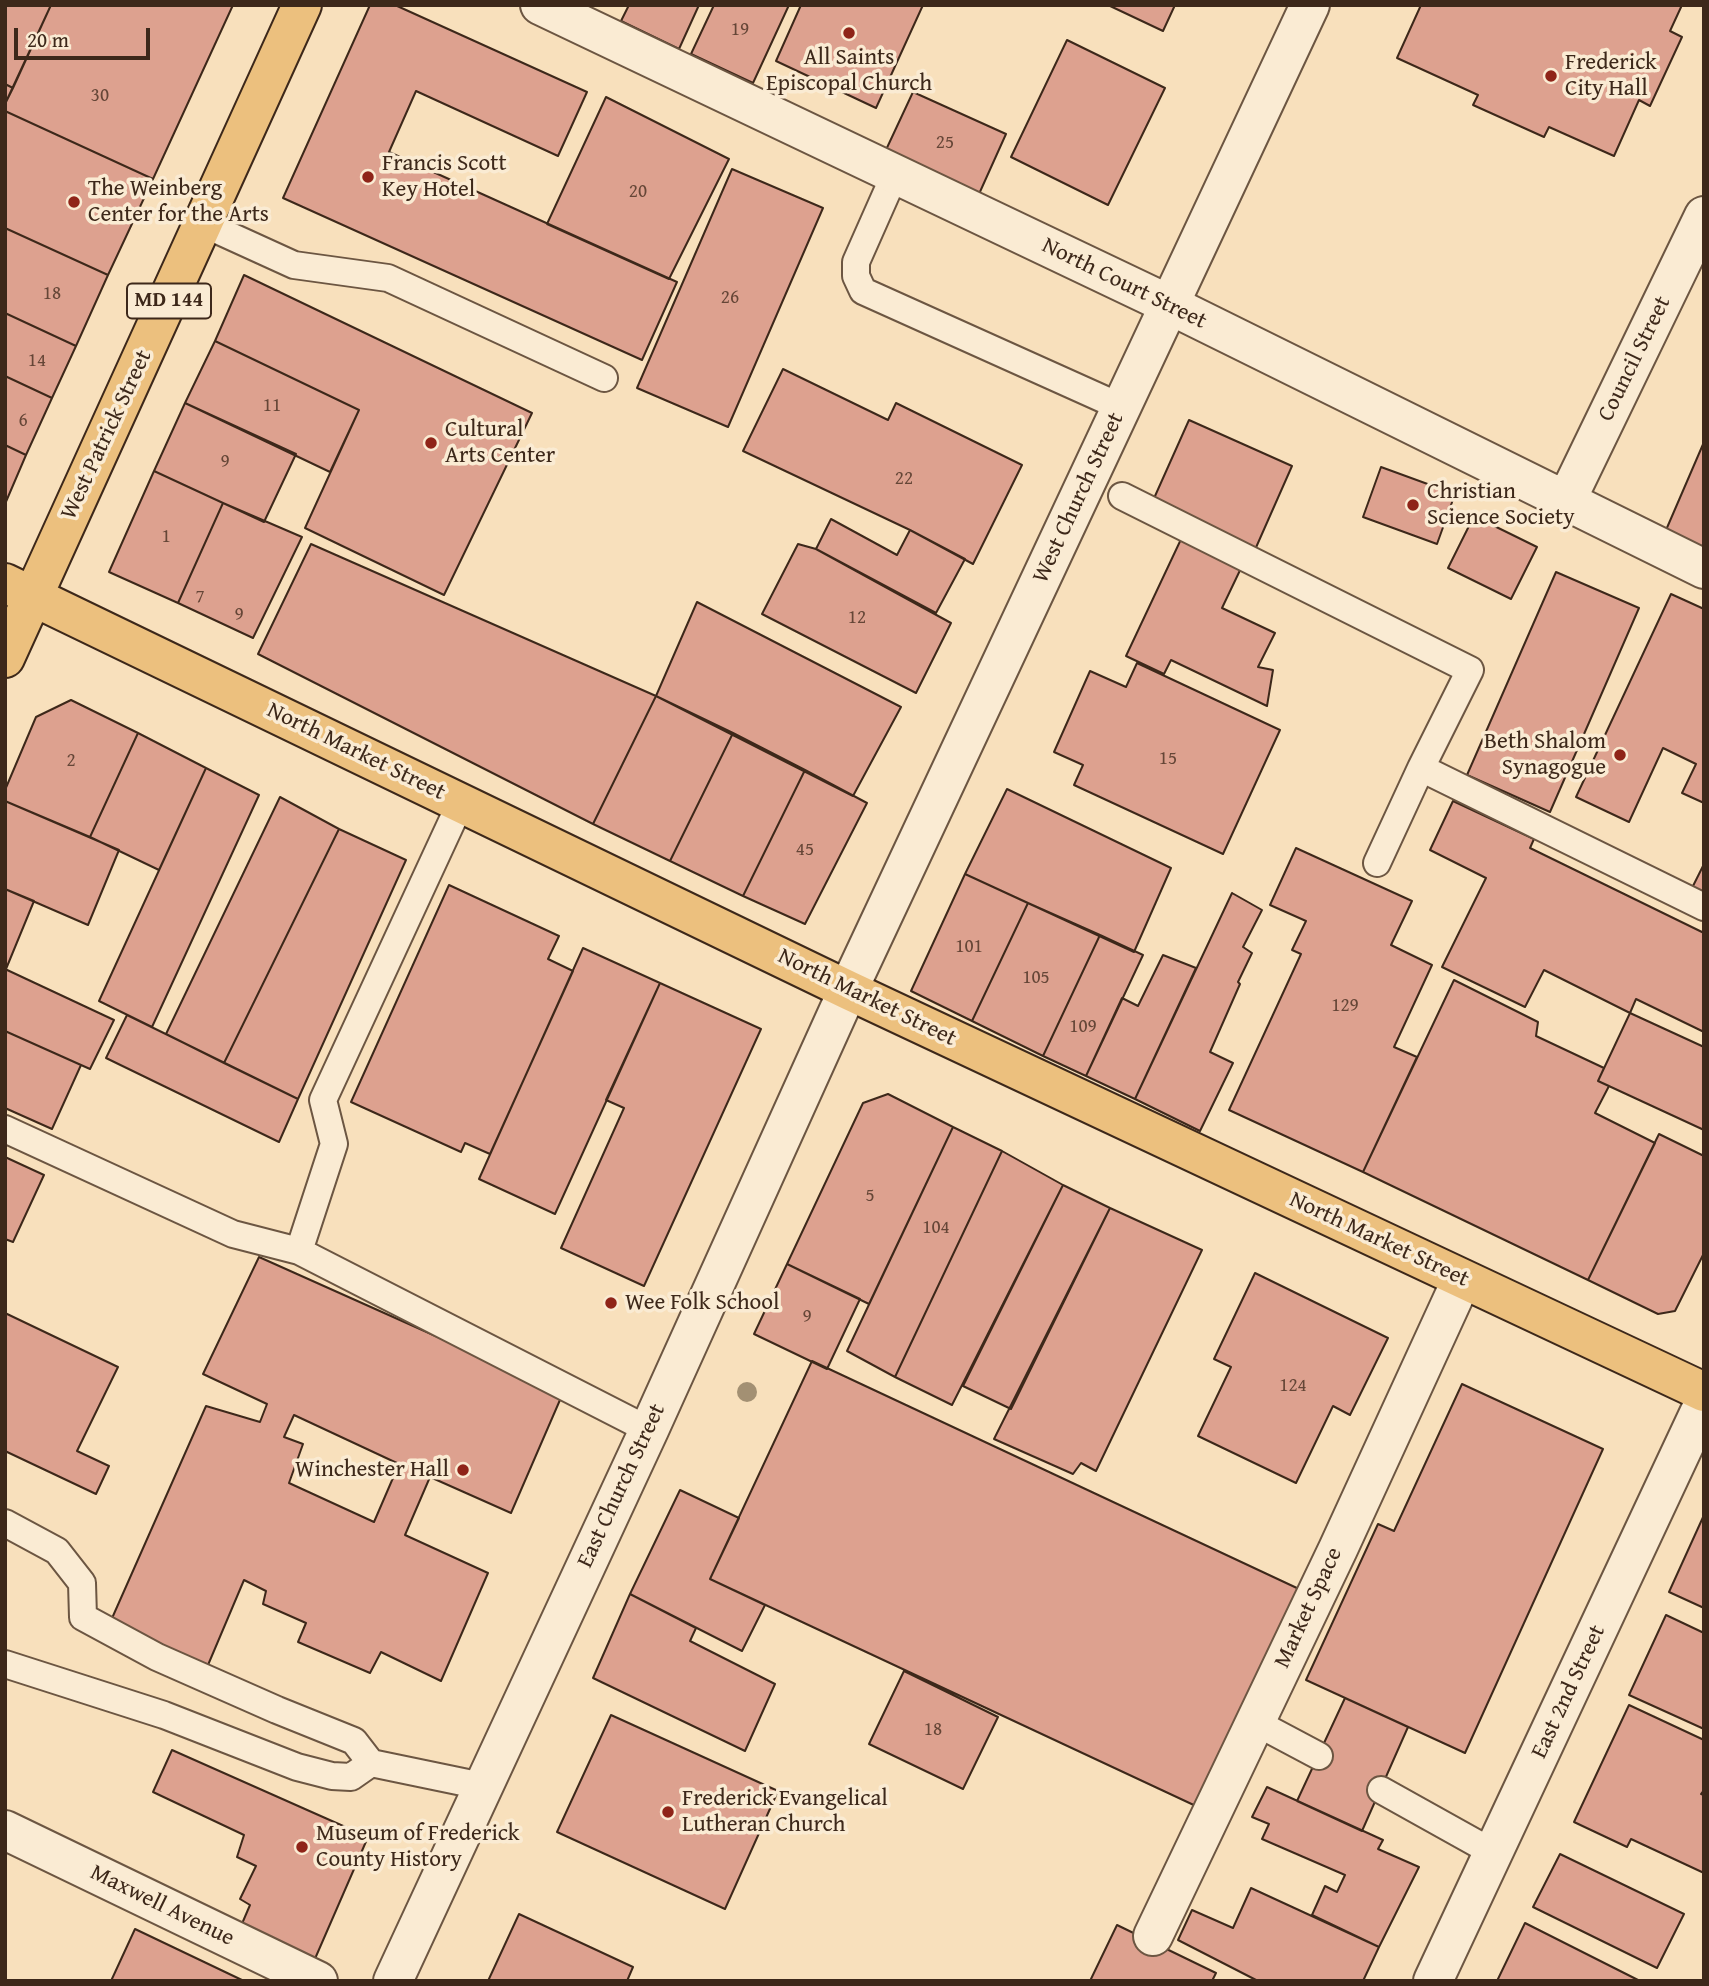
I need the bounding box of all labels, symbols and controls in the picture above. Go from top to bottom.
scale bar [18,14,154,58]
house number: 19 [731,19,749,41]
text: 20 m [27,24,69,55]
marker: All Saints Episcopal Church [841,25,857,41]
place label: All Saints Episcopal Church [766,44,932,98]
place label: Frederick City Hall [1565,49,1657,103]
marker: Frederick City Hall [1543,68,1559,84]
house number: 30 [91,85,109,107]
house number: 25 [936,132,954,154]
place label: Francis Scott Key Hotel [382,150,507,204]
marker: Francis Scott Key Hotel [360,169,376,185]
place label: The Weinberg Center for the Arts [88,175,269,229]
house number: 20 [629,181,647,203]
marker: The Weinberg Center for the Arts [66,194,82,210]
street label: North Court Street [1037,232,1211,336]
house number: 18 [43,283,61,305]
road number: MD 144 [127,284,211,318]
house number: 26 [721,287,739,309]
street label: Council Street [1593,292,1677,426]
street label: West Patrick Street [56,346,158,524]
house number: 14 [28,350,46,372]
house number: 11 [263,395,281,417]
street label: West Church Street [1027,408,1131,588]
house number: 6 [18,410,28,432]
place label: Cultural Arts Center [445,416,555,470]
marker: Cultural Arts Center [423,435,439,451]
house number: 9 [220,451,230,473]
house number: 22 [895,468,913,490]
place label: Christian Science Society [1427,478,1575,532]
marker: Christian Science Society [1405,497,1421,513]
house number: 1 [161,526,171,548]
house number: 7 [195,586,205,608]
house number: 9 [234,604,244,626]
house number: 12 [848,607,866,629]
street label: North Market Street [262,697,450,807]
place label: Beth Shalom Synagogue [1484,728,1606,782]
marker: Beth Shalom Synagogue [1612,747,1628,763]
house number: 15 [1159,748,1177,770]
house number: 2 [66,750,76,772]
house number: 45 [796,839,814,861]
house number: 101 [955,936,983,958]
street label: North Market Street [773,943,961,1053]
house number: 105 [1022,967,1050,989]
house number: 129 [1331,995,1359,1017]
house number: 109 [1069,1016,1097,1038]
house number: 5 [865,1185,875,1207]
street label: North Market Street [1285,1186,1473,1294]
house number: 104 [922,1217,950,1239]
place label: Wee Folk School [625,1289,779,1317]
marker: Wee Folk School [603,1295,619,1311]
house number: 9 [802,1306,812,1328]
house number: 124 [1279,1375,1307,1397]
street label: East Church Street [572,1400,672,1572]
place label: Winchester Hall [295,1456,449,1484]
marker: Winchester Hall [455,1462,471,1478]
street label: Market Space [1269,1543,1349,1673]
street label: East 2nd Street [1526,1621,1612,1763]
house number: 18 [924,1719,942,1741]
place label: Frederick Evangelical Lutheran Church [682,1785,888,1839]
marker: Frederick Evangelical Lutheran Church [660,1804,676,1820]
place label: Museum of Frederick County History [316,1820,519,1874]
marker: Museum of Frederick County History [294,1839,310,1855]
street label: Maxwell Avenue [86,1859,238,1953]

